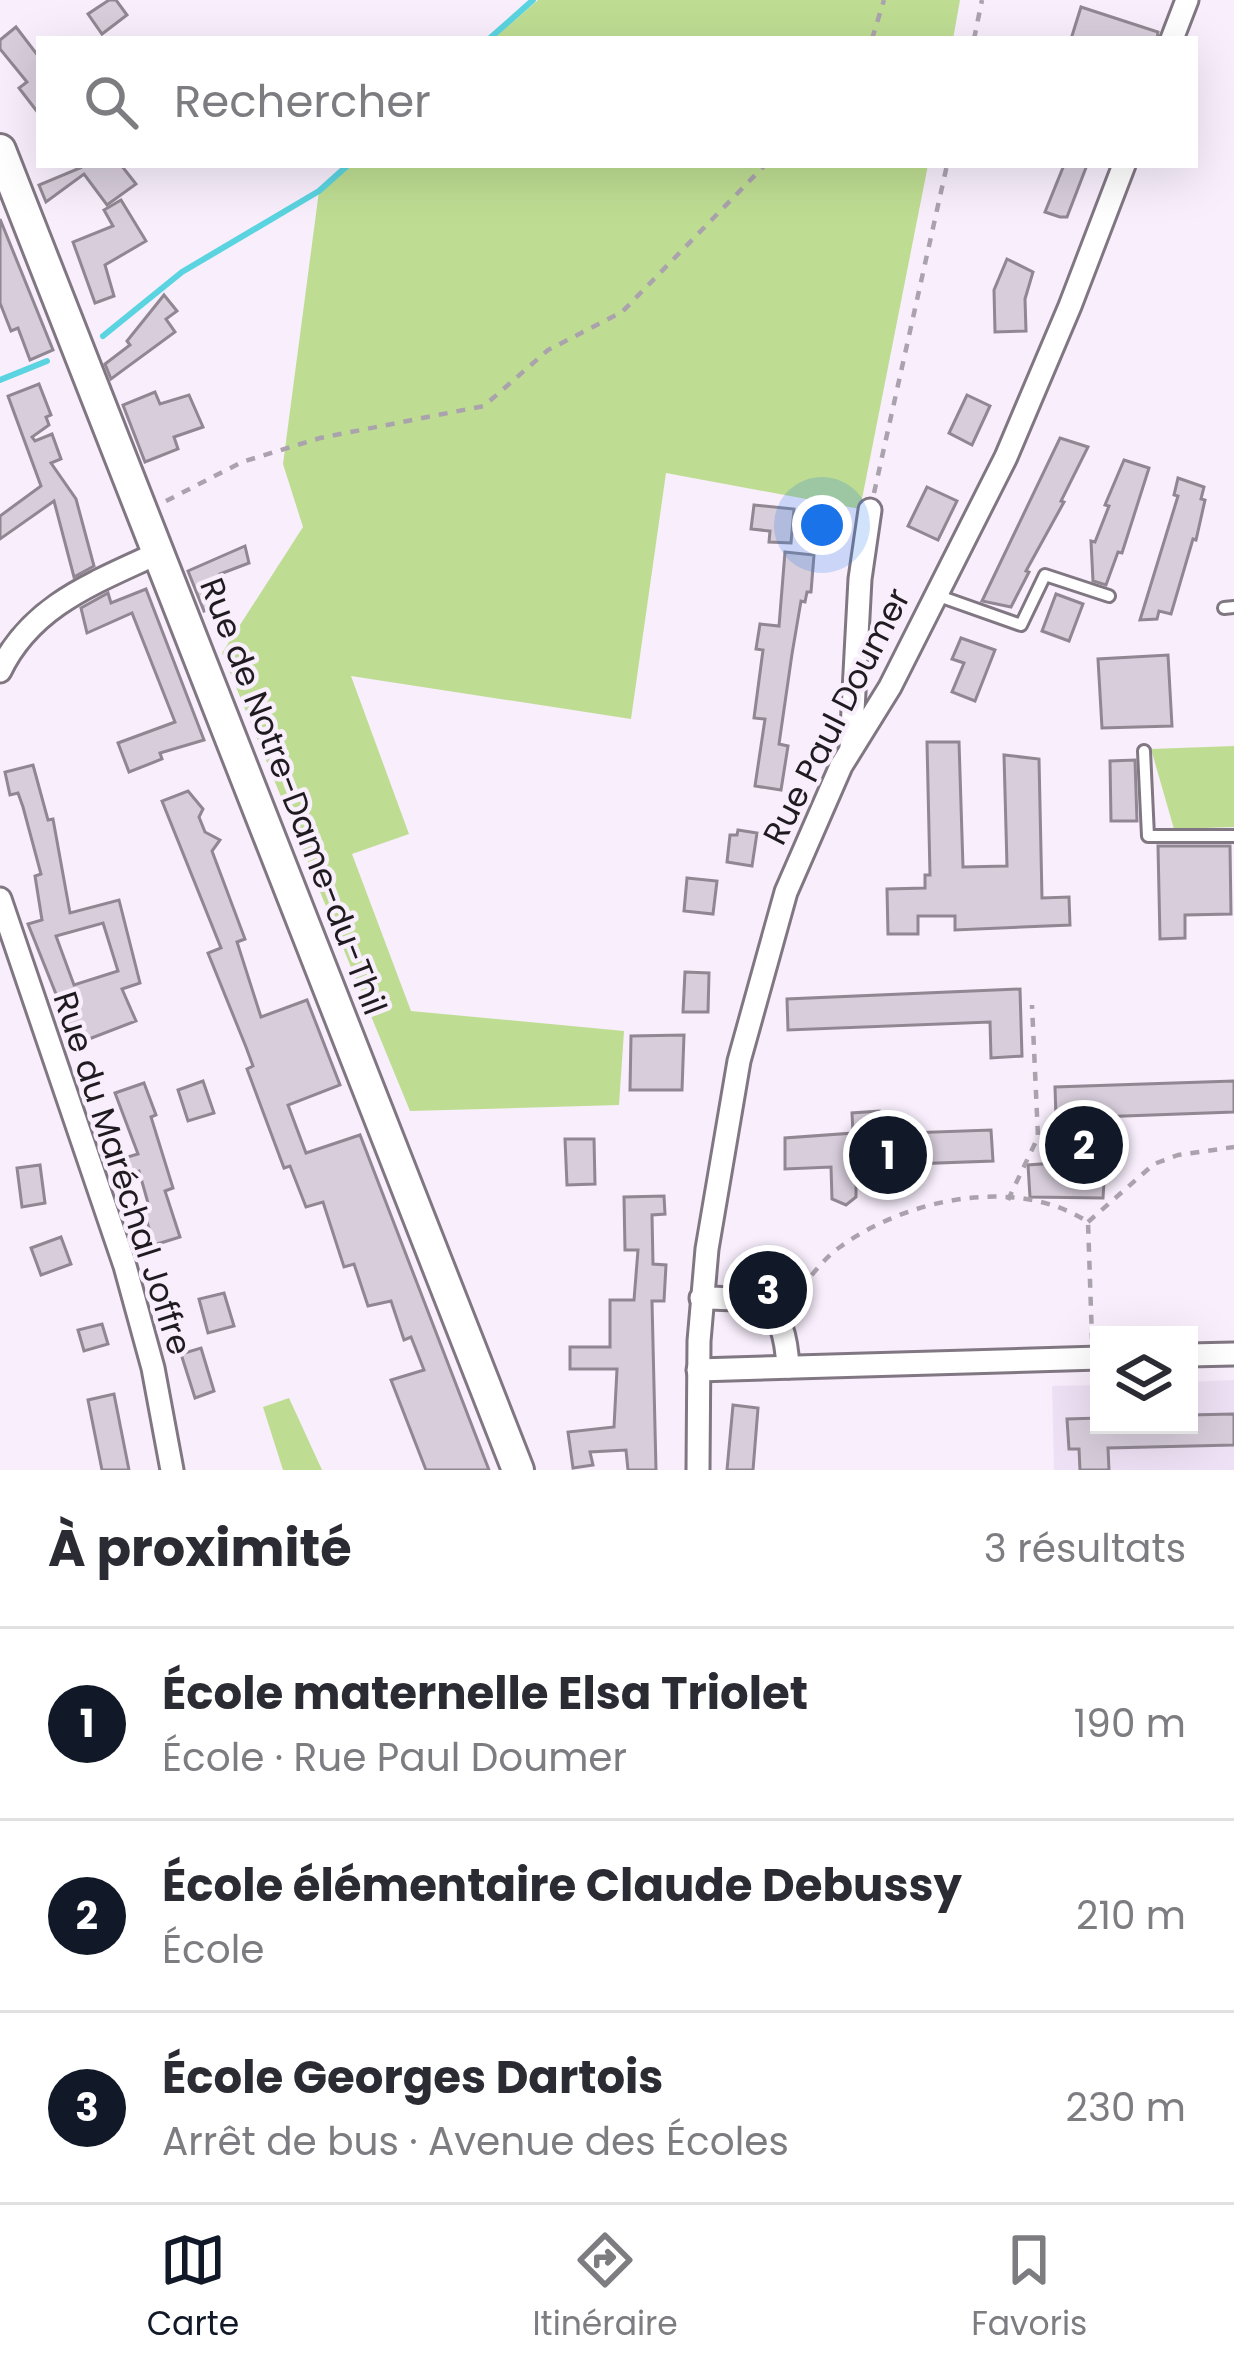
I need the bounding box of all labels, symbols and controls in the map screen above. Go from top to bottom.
search box [36,36,1198,168]
icon: search [78,69,144,135]
text: Rechercher [174,70,431,133]
your location [792,495,852,555]
street label: Rue de Notre-Dame-du-Thil [188,571,399,1021]
street label: Rue Paul Doumer [751,580,921,853]
street label: Rue du Maréchal Joffre [42,985,204,1361]
pin: 2 [1045,1100,1123,1190]
pin: 1 [849,1110,927,1200]
pin: 3 [729,1245,807,1335]
map controls [1090,1326,1198,1434]
button: layers [1090,1326,1198,1434]
text: À proximité [48,1512,352,1584]
text: 3 résultats [984,1521,1186,1576]
text: École maternelle Elsa Triolet [162,1662,808,1725]
text: 1 [80,1696,94,1751]
text: 190 m [1074,1696,1186,1751]
text: École · Rue Paul Doumer [162,1730,627,1785]
text: École élémentaire Claude Debussy [162,1854,962,1917]
text: 2 [76,1888,98,1943]
text: 210 m [1076,1888,1186,1943]
text: École [162,1922,264,1977]
text: École Georges Dartois [162,2046,663,2109]
text: 3 [75,2080,99,2135]
text: 230 m [1066,2080,1186,2135]
text: Arrêt de bus · Avenue des Écoles [162,2114,789,2169]
tab: Carte [147,2227,239,2349]
tab: Itinéraire [533,2227,678,2349]
tab: Favoris [971,2227,1087,2349]

